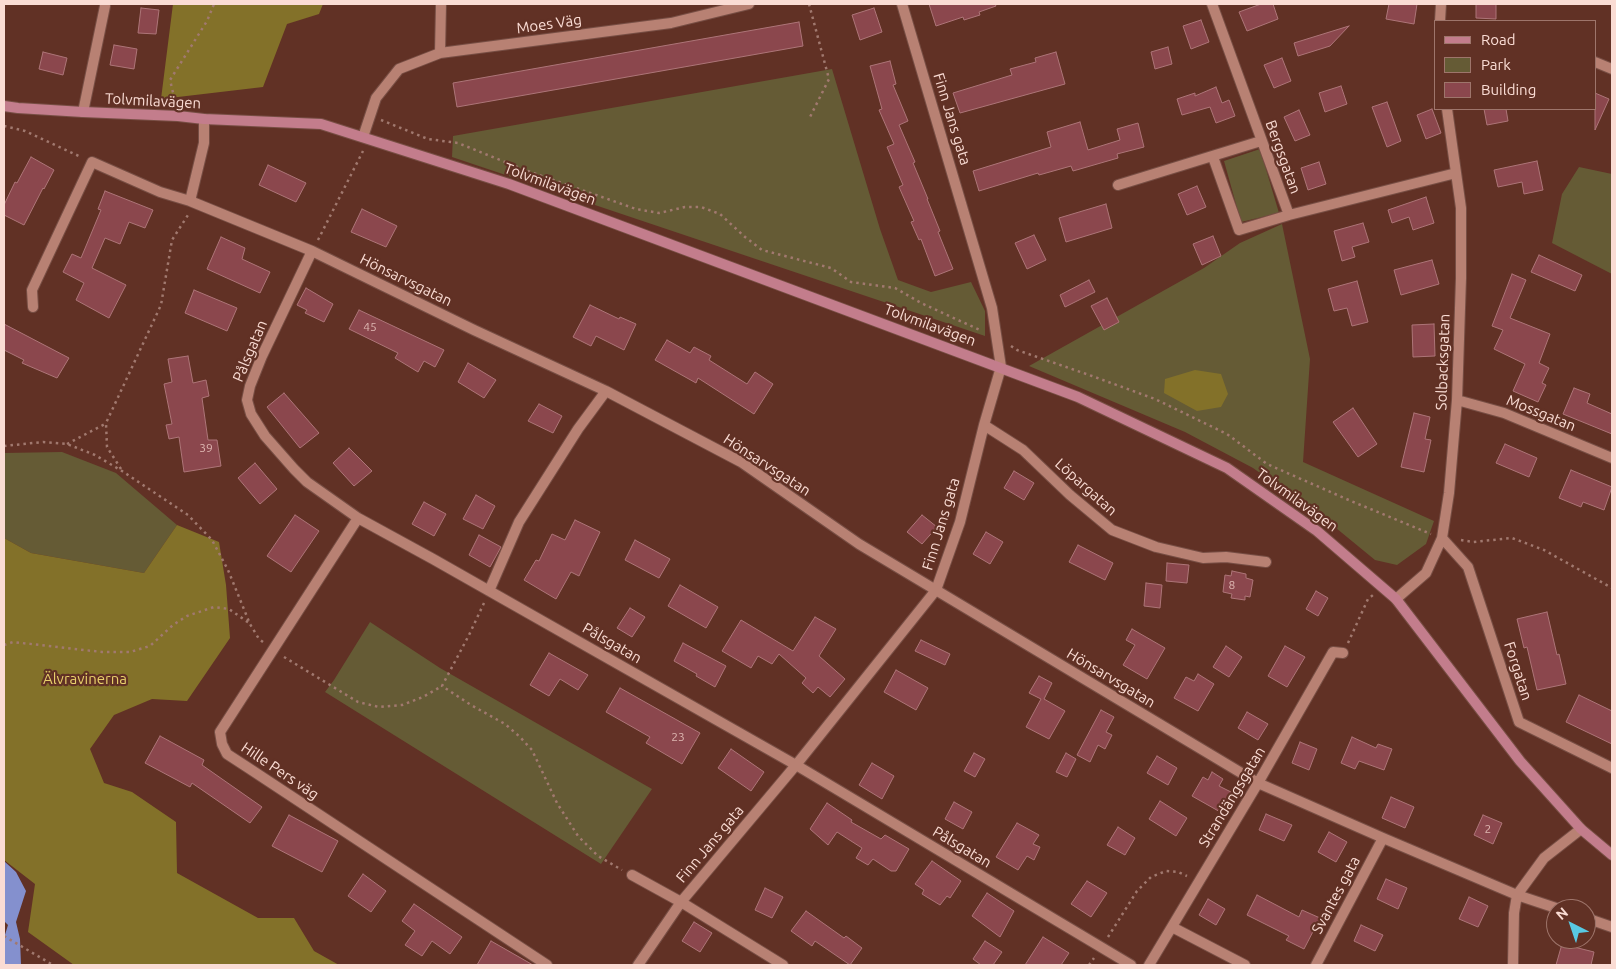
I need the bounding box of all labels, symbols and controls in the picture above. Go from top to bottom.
street label: Moes Väg [515,11,583,37]
legend [1434,20,1596,110]
text: Road [1481,31,1516,48]
text: Park [1481,56,1511,73]
street label: Finn Jans gata [929,71,975,167]
text: Building [1481,81,1536,98]
street label: Tolvmilavägen [104,89,202,113]
street label: Bergsgatan [1261,118,1305,196]
street label: Tolvmilavägen [502,159,598,209]
street label: Hönsarvsgatan [357,250,455,310]
street label: Tolvmilavägen [882,300,978,350]
street label: Solbacksgatan [1432,313,1454,411]
street label: Pålsgatan [229,317,271,385]
house number: 45 [363,320,377,334]
street label: Mossgatan [1504,391,1578,435]
street label: Hönsarvsgatan [720,430,814,500]
house number: 39 [199,441,213,455]
street label: Löpargatan [1051,455,1121,519]
street label: Tolvmilavägen [1253,464,1341,536]
street label: Finn Jans gata [918,476,964,572]
house number: 8 [1229,578,1235,592]
street label: Pålsgatan [579,619,645,667]
street label: Forgatan [1500,639,1536,703]
street label: Hönsarvsgatan [1063,644,1159,712]
park label: Älvravinerna [43,670,127,688]
house number: 23 [671,730,685,744]
street label: Hille Pers väg [238,738,322,804]
street label: Strandängsgatan [1195,743,1269,851]
street label: Finn Jans gata [672,802,748,886]
street label: Pålsgatan [929,822,995,872]
house number: 2 [1485,822,1491,836]
street label: Svantes gata [1308,853,1364,937]
north arrow [1546,899,1596,949]
text: N [1553,904,1571,923]

